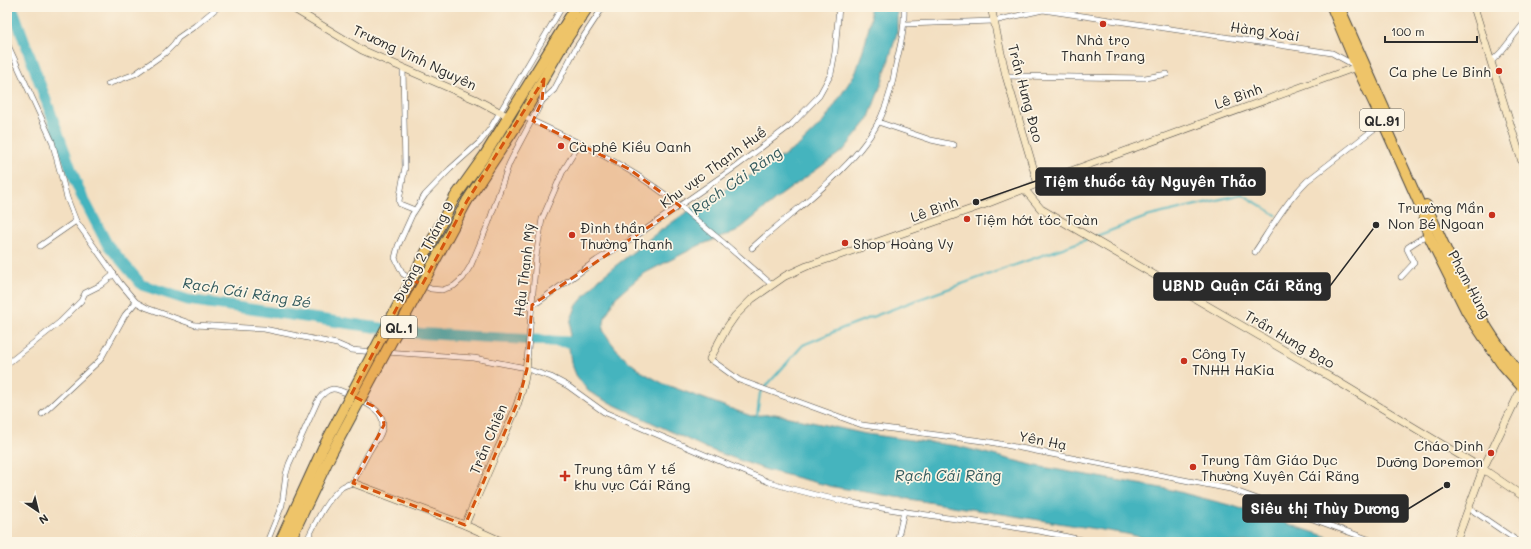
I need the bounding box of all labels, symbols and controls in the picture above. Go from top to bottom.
street label: Hàng Xoài [1229,17,1301,45]
scale bar [1385,18,1477,44]
marker: Nhà trọ Thanh Trang [1098,19,1108,29]
street label: Trương Vĩnh Nguyên [350,20,480,94]
text: 100 m [1391,23,1425,39]
place label: Nhà trọ Thanh Trang [1061,30,1145,65]
street label: Trần Hưng Đạo [1004,42,1048,144]
place label: Ca phe Le Binh [1389,62,1491,81]
marker: Ca phe Le Binh [1494,66,1504,76]
street label: Lê Bình [1212,79,1264,113]
road number: QL.91 [1360,109,1404,131]
street label: Khu vực Thạnh Huề [656,122,770,212]
place label: Cà phê Kiều Oanh [569,137,691,156]
marker: Cà phê Kiều Oanh [556,141,566,151]
water label: Rạch Cái Răng [687,141,786,219]
callout: Tiệm thuốc tây Nguyên Thảo [1036,168,1265,195]
text: Tiệm thuốc tây Nguyên Thảo [1044,171,1256,191]
street label: Lê Bình [908,192,960,226]
street label: Đường 2 Tháng 9 [388,198,458,306]
place label: Truường Mần Non Bé Ngoan [1388,198,1484,233]
place label: Tiệm hớt tóc Toàn [975,210,1098,229]
marker: Truường Mần Non Bé Ngoan [1487,210,1497,220]
marker: Tiệm hớt tóc Toàn [962,214,972,224]
place label: Đình thần Thường Thạnh [580,218,672,253]
street label: Hậu Thạnh Mỹ [509,222,539,318]
marker: Đình thần Thường Thạnh [567,230,577,240]
place label: Shop Hoàng Vy [853,234,954,253]
marker: Shop Hoàng Vy [840,238,850,248]
street label: Phạm Hùng [1444,247,1496,321]
water label: Rạch Cái Răng Bé [181,272,313,312]
callout: UBND Quận Cái Răng [1154,273,1330,300]
text: UBND Quận Cái Răng [1162,275,1322,295]
street label: Trần Hưng Đạo [1242,306,1338,372]
road number: QL.1 [381,316,417,338]
place label: Công Ty TNHH HaKia [1192,344,1275,379]
marker: Công Ty TNHH HaKia [1179,356,1189,366]
street label: Trần Chiên [465,401,511,477]
street label: Yên Hạ [1017,426,1069,454]
place label: Cháo Dinh Dưỡng Doremon [1376,436,1483,471]
marker: Cháo Dinh Dưỡng Doremon [1486,448,1496,458]
place label: Trung Tâm Giáo Dục Thường Xuyên Cái Răng [1201,450,1359,485]
place label: Trung tâm Y tế khu vực Cái Răng [574,459,690,494]
marker: Trung Tâm Giáo Dục Thường Xuyên Cái Răng [1188,462,1198,472]
water label: Rạch Cái Răng [895,465,1002,485]
marker: Trung tâm Y tế khu vực Cái Răng [559,470,571,482]
north arrow [18,491,58,531]
callout: Siêu thị Thùy Dương [1243,495,1408,522]
text: Siêu thị Thùy Dương [1251,498,1400,518]
text: N [36,511,52,528]

